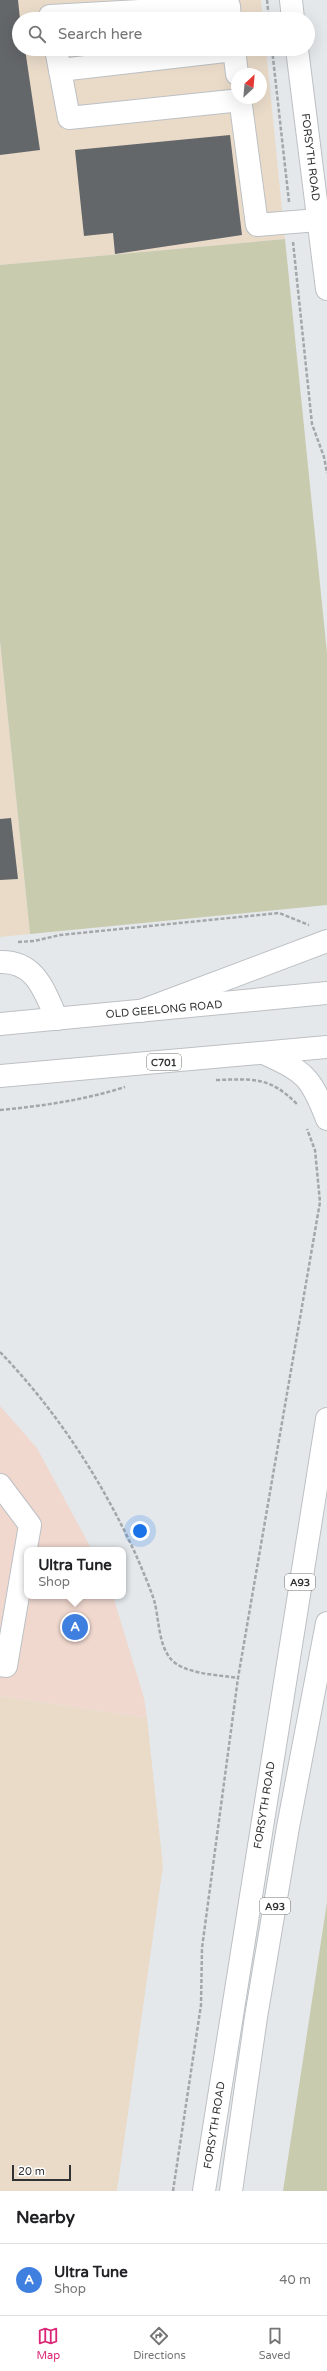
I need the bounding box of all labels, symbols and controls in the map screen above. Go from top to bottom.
search box [12,12,315,56]
icon: search [26,23,48,45]
text: Search here [58,25,142,43]
north arrow [231,68,267,104]
street label: FORSYTH ROAD [299,112,322,202]
street label: OLD GEELONG ROAD [105,998,223,1021]
road number: C701 [147,1054,181,1070]
your location [130,1521,150,1541]
popup [24,1547,126,1599]
text: Ultra Tune [38,1556,112,1574]
text: Shop [38,1574,70,1590]
road number: A93 [285,1574,315,1590]
pin: A [62,1612,88,1642]
street label: FORSYTH ROAD [251,1760,278,1850]
road number: A93 [260,1898,290,1914]
street label: FORSYTH ROAD [201,2080,228,2170]
scale bar [12,2163,71,2182]
text: 20 m [18,2165,45,2178]
text: Nearby [16,2207,75,2228]
text: Ultra Tune [54,2263,128,2281]
text: A [24,2272,34,2288]
text: 40 m [279,2272,311,2288]
text: Shop [54,2281,86,2297]
tab: Map [36,2325,60,2362]
tab: Directions [133,2325,186,2362]
tab: Saved [259,2325,291,2362]

